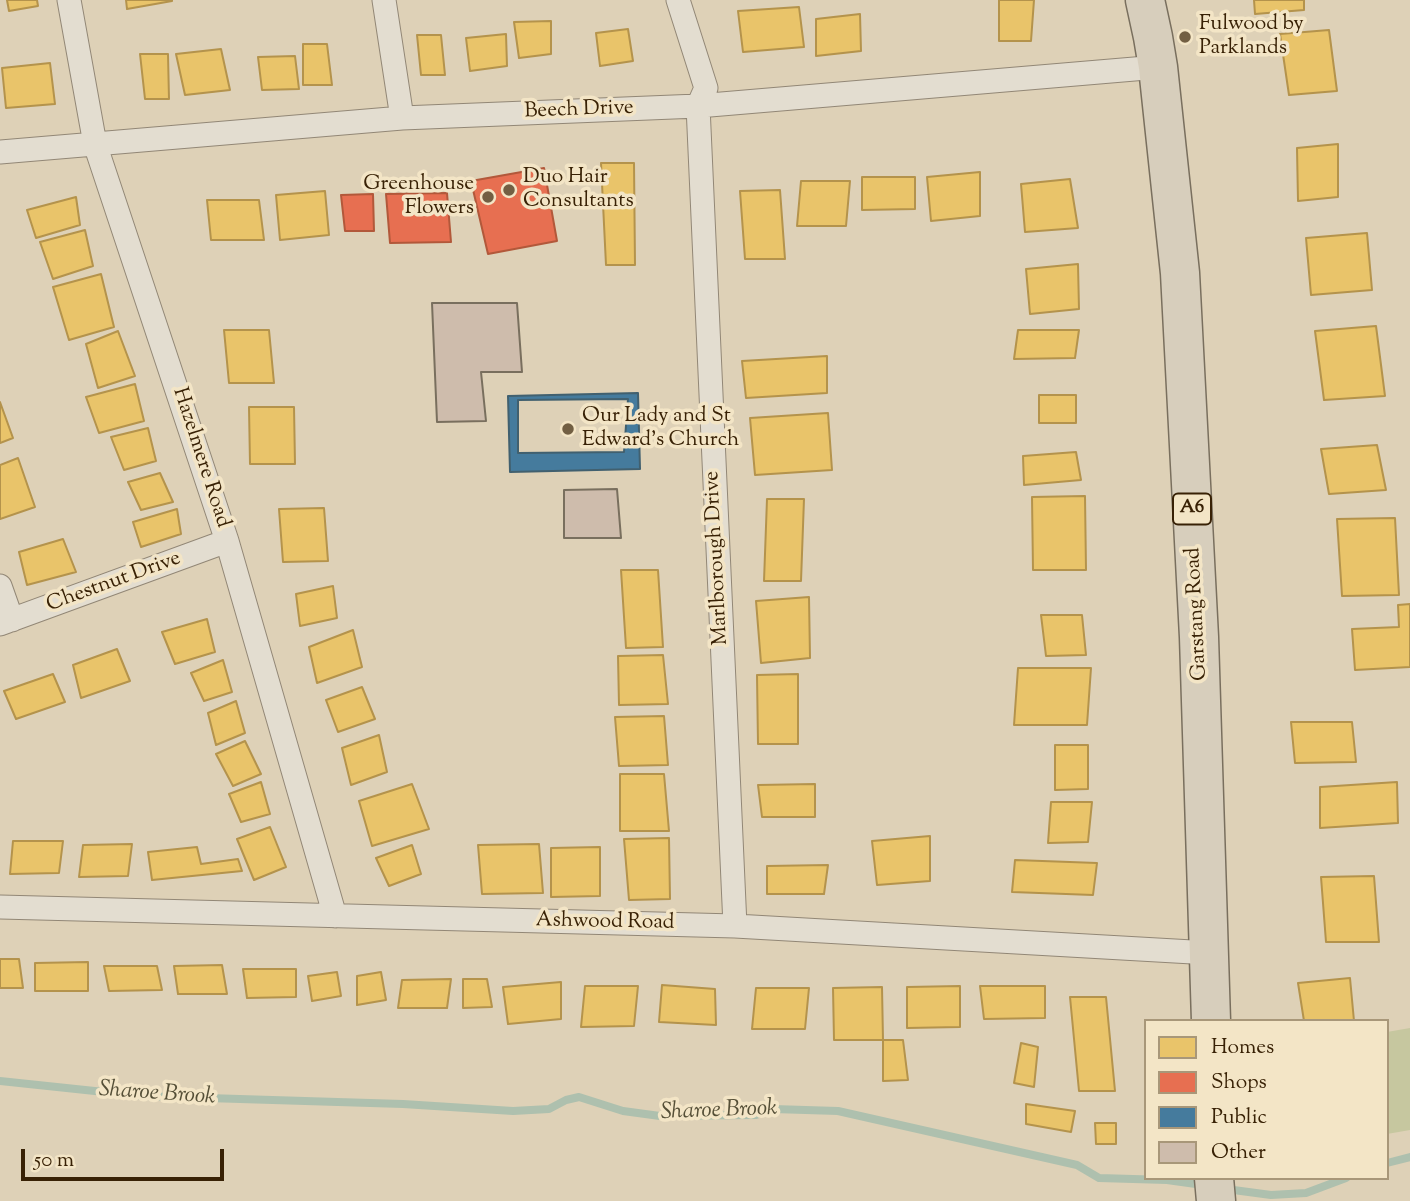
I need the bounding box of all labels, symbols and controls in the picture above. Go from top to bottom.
place label: Fulwood by Parklands [1199,12,1304,62]
marker: Fulwood by Parklands [1177,29,1193,45]
street label: Beech Drive [524,96,634,126]
place label: Duo Hair Consultants [523,165,634,215]
place label: Greenhouse Flowers [363,172,474,222]
marker: Duo Hair Consultants [501,182,517,198]
marker: Greenhouse Flowers [480,189,496,205]
street label: Hazelmere Road [165,385,235,531]
place label: Our Lady and St Edward's Church [582,404,739,454]
marker: Our Lady and St Edward's Church [560,421,576,437]
street label: Marlborough Drive [701,470,735,646]
road number: A6 [1173,494,1211,524]
street label: Chestnut Drive [44,547,184,619]
street label: Garstang Road [1182,547,1214,681]
street label: Ashwood Road [535,909,675,937]
legend [1144,1019,1389,1180]
text: Homes [1211,1033,1274,1063]
text: Shops [1211,1068,1267,1098]
water label: Sharoe Brook [98,1077,216,1113]
water label: Sharoe Brook [660,1096,778,1128]
text: Public [1211,1103,1267,1133]
scale bar [24,1134,228,1178]
text: Other [1211,1138,1266,1168]
text: 50 m [34,1146,74,1176]

